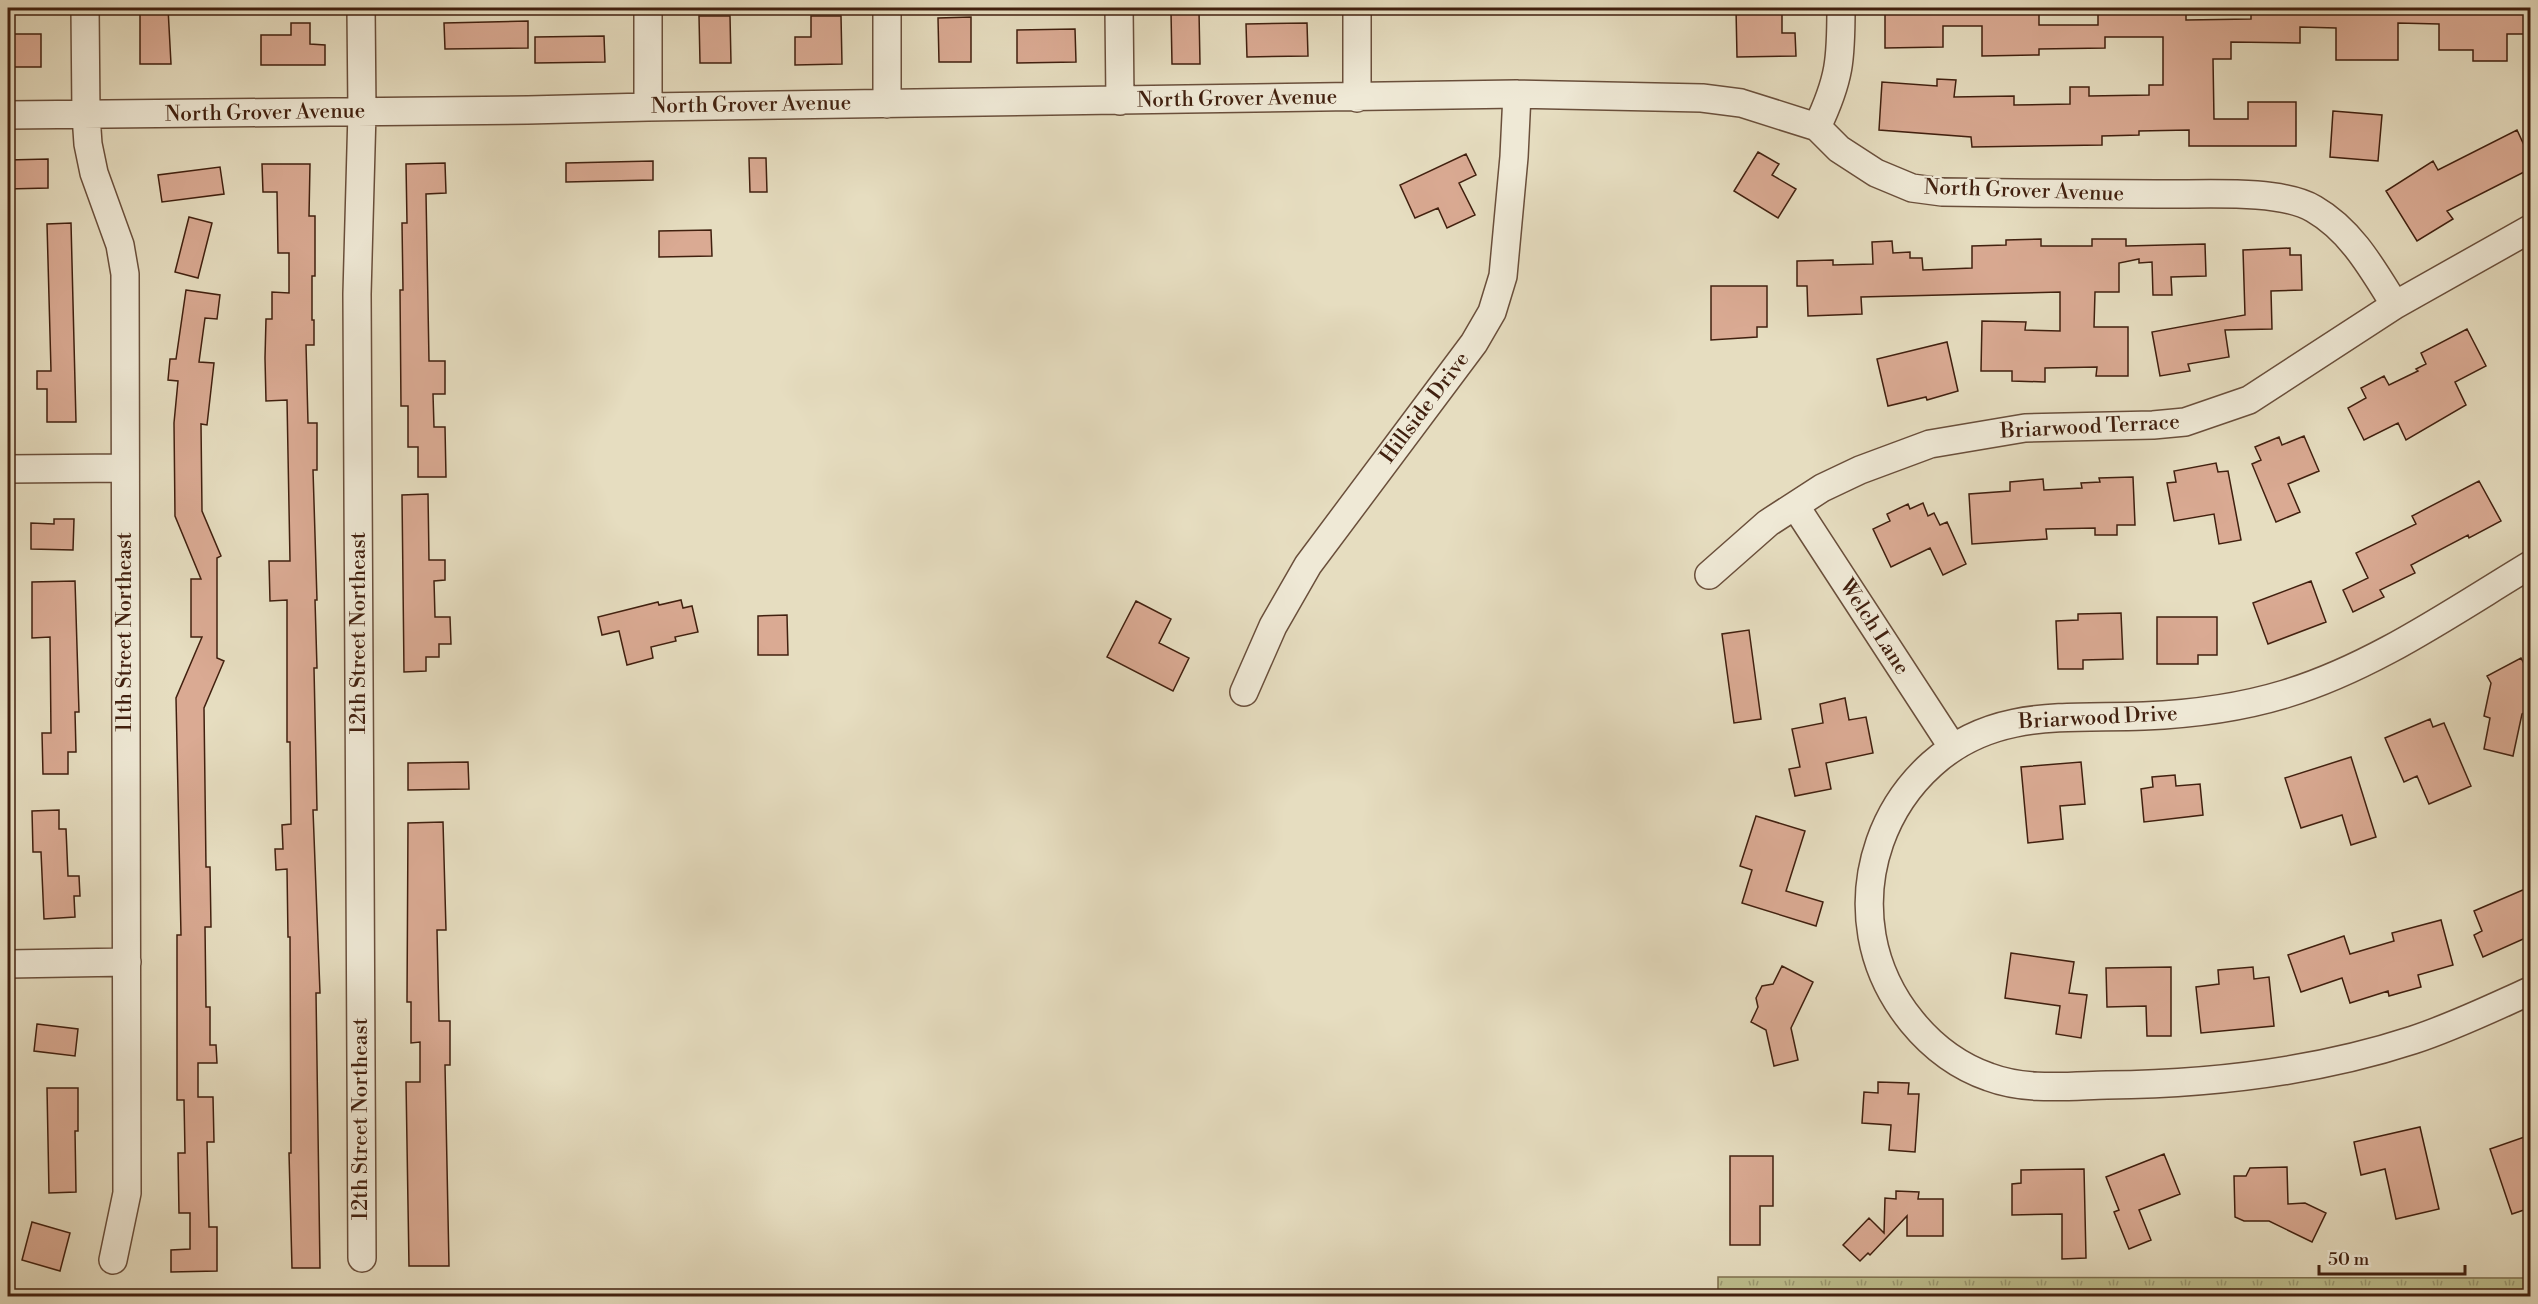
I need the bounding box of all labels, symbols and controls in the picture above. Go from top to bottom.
street label: North Grover Avenue [1137,84,1337,114]
street label: North Grover Avenue [651,90,851,120]
street label: North Grover Avenue [165,98,365,128]
street label: North Grover Avenue [1923,175,2125,207]
street label: Hillside Drive [1375,347,1475,469]
street label: Briarwood Terrace [1999,409,2180,445]
street label: 12th Street Northeast [346,531,372,734]
street label: 11th Street Northeast [112,532,138,732]
street label: Welch Lane [1833,573,1915,680]
street label: Briarwood Drive [2017,701,2178,735]
street label: 12th Street Northeast [348,1017,374,1220]
scale bar [2319,1238,2464,1276]
text: 50 m [2328,1248,2370,1271]

